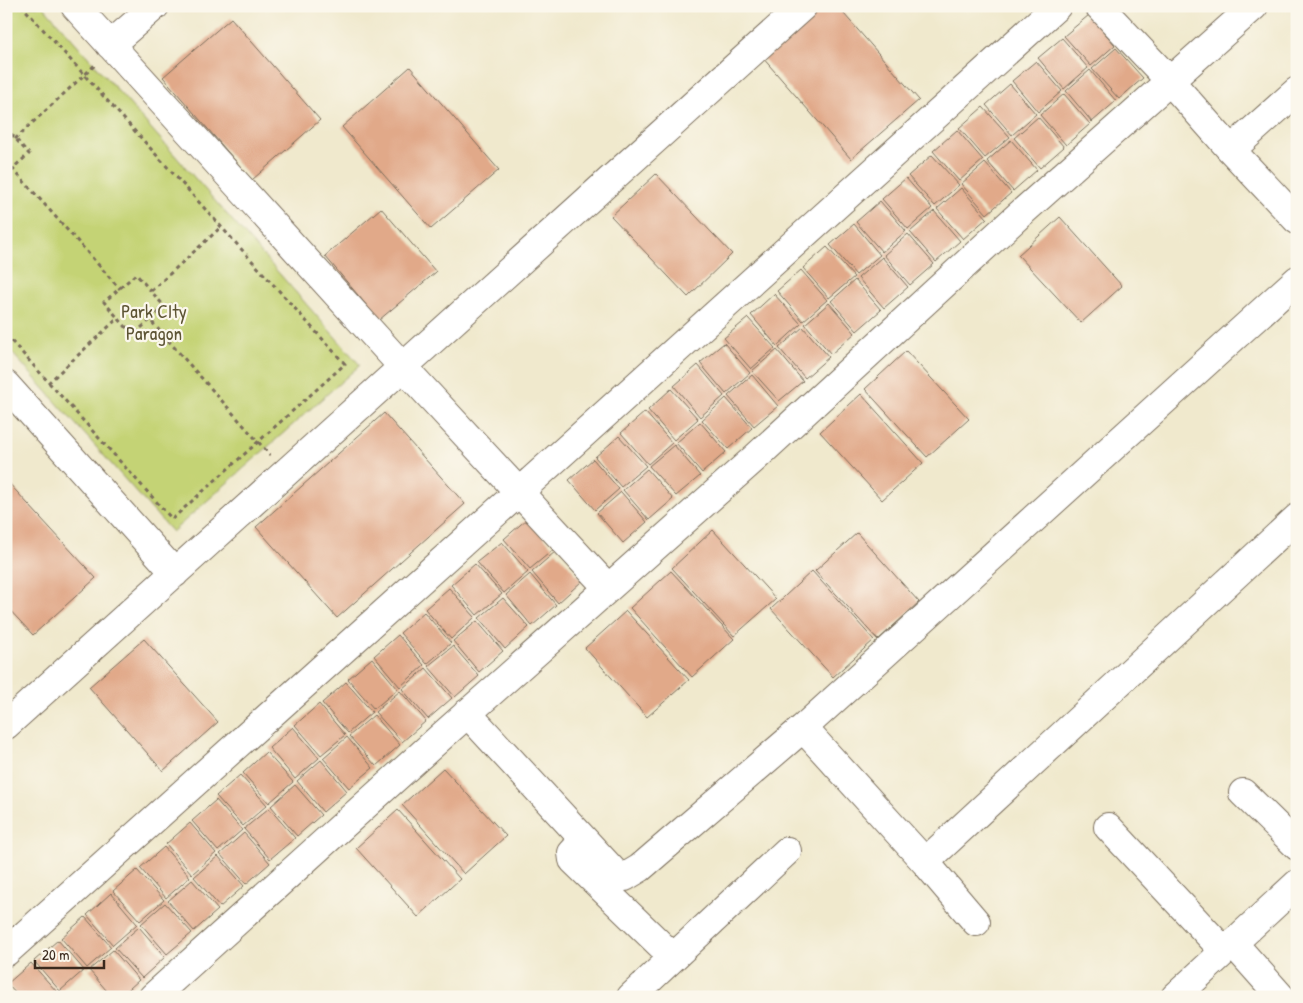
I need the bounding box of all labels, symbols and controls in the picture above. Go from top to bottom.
park label: Park CIty Paragon [121,298,187,346]
scale bar [35,938,104,970]
text: 20 m [42,944,69,965]

